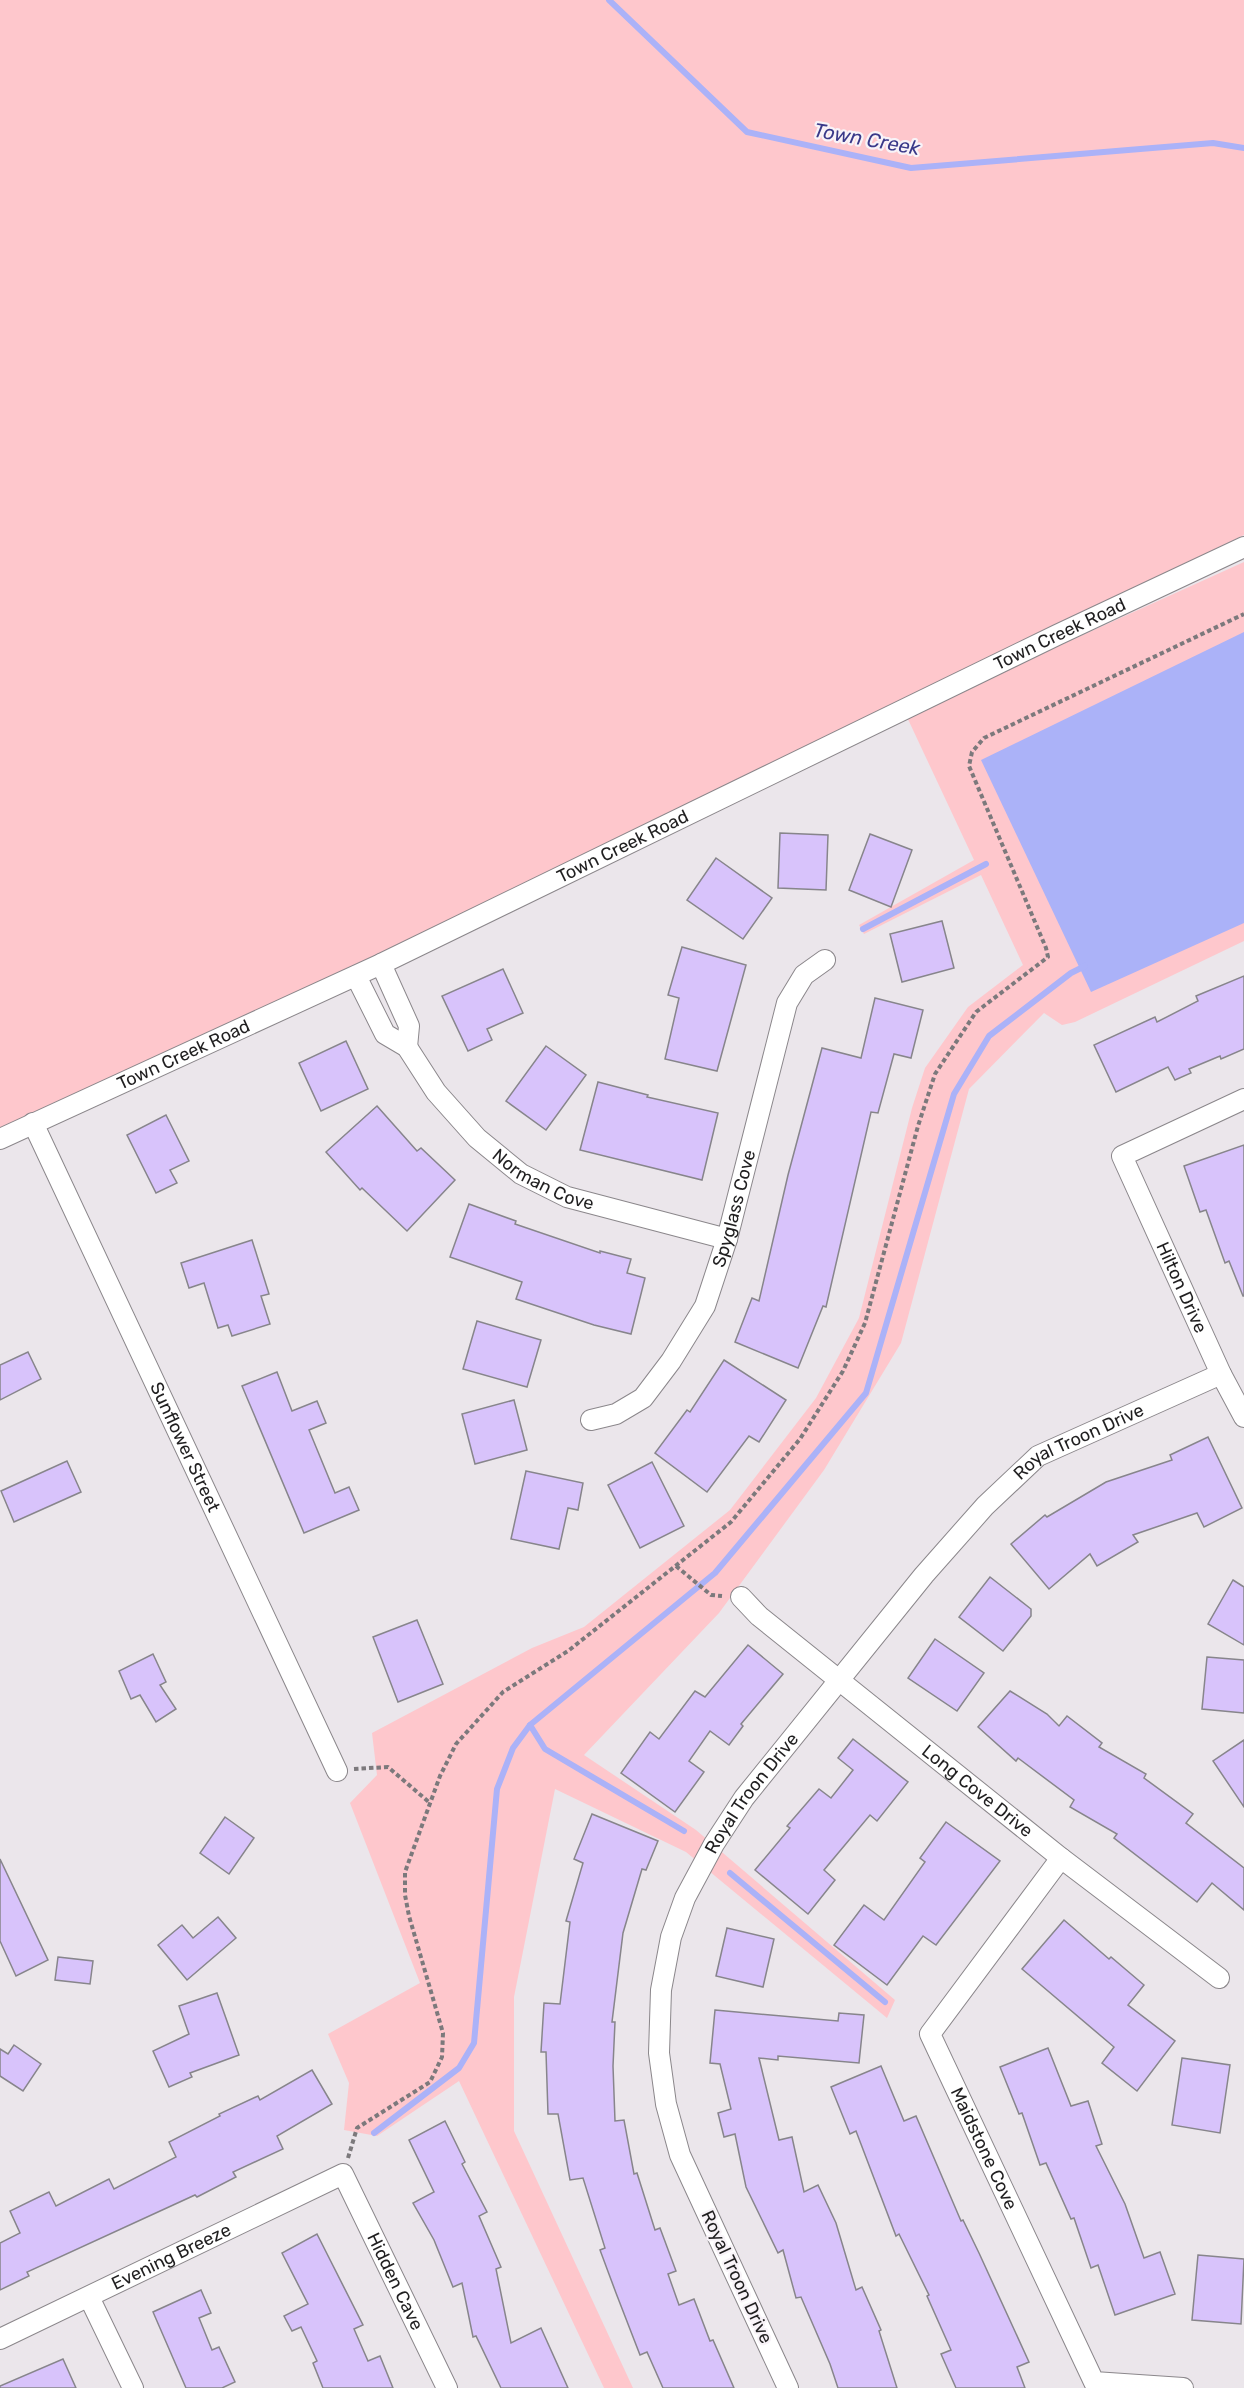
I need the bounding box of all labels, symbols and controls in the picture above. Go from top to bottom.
water label: Town Creek [812,118,923,160]
street label: Town Creek Road [990,593,1129,675]
street label: Town Creek Road [553,805,692,888]
street label: Town Creek Road [114,1015,253,1095]
street label: Norman Cove [488,1144,596,1215]
street label: Spyglass Cove [707,1147,760,1270]
street label: Hilton Drive [1151,1238,1212,1336]
street label: Sunflower Street [145,1379,225,1516]
street label: Royal Troon Drive [1009,1399,1147,1484]
street label: Royal Troon Drive [700,1728,803,1857]
street label: Long Cove Drive [917,1740,1037,1842]
street label: Maidstone Cove [946,2084,1022,2213]
street label: Royal Troon Drive [697,2207,777,2347]
street label: Evening Breeze [108,2219,234,2295]
street label: Hidden Cave [362,2229,428,2334]

